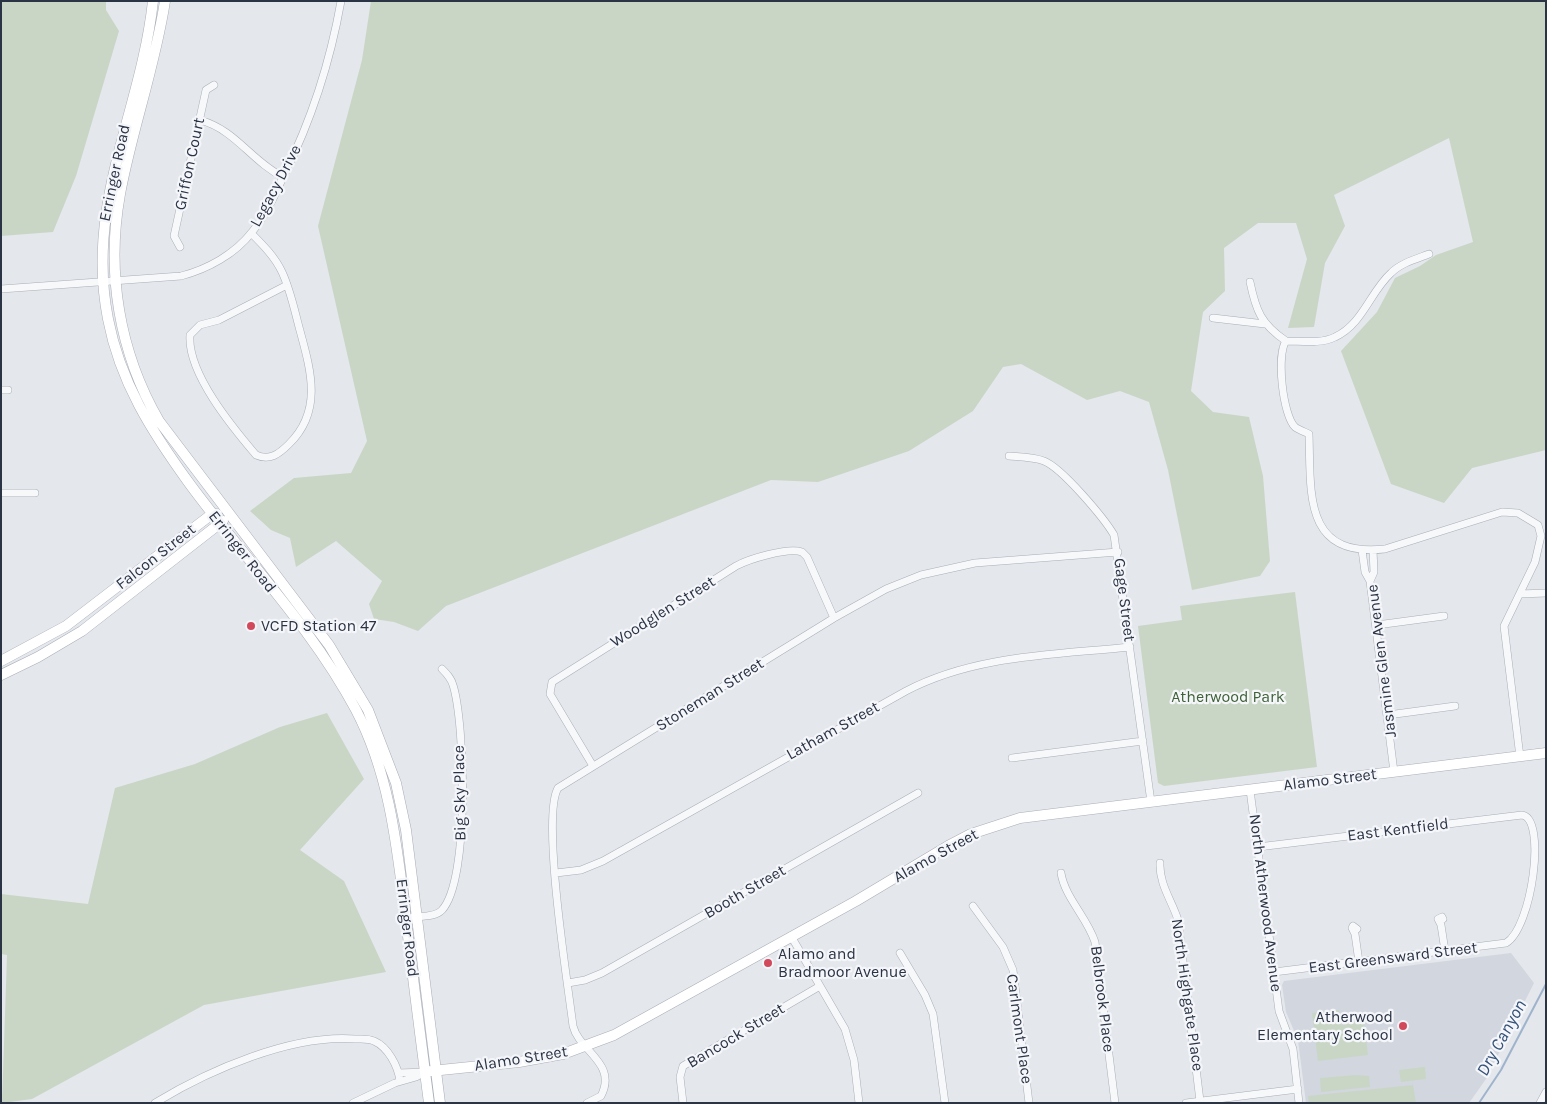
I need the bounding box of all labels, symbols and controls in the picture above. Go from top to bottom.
street label: Griffon Court [171,116,209,212]
street label: Erringer Road [95,123,135,223]
street label: Legacy Drive [246,142,306,230]
street label: Erringer Road [204,507,280,597]
street label: Falcon Street [112,520,200,594]
street label: Gage Street [1109,557,1139,643]
street label: Woodglen Street [607,572,719,652]
street label: Jasmine Glen Avenue [1363,583,1401,739]
place label: VCFD Station 47 [261,616,376,636]
marker: VCFD Station 47 [245,620,257,632]
street label: Stoneman Street [653,654,767,736]
park label: Atherwood Park [1171,687,1285,707]
street label: Latham Street [783,698,883,764]
street label: Big Sky Place [450,745,470,841]
street label: Alamo Street [1282,765,1378,795]
street label: North Atherwood Avenue [1245,813,1285,993]
street label: East Kentfield [1346,814,1450,846]
street label: Alamo Street [890,825,982,887]
street label: Booth Street [701,861,789,923]
street label: Erringer Road [391,878,423,978]
street label: North Highgate Place [1167,918,1207,1072]
street label: East Greensward Street [1307,938,1479,978]
place label: Alamo and Bradmoor Avenue [778,944,907,982]
street label: Belbrook Place [1086,945,1118,1053]
marker: Alamo and Bradmoor Avenue [762,957,774,969]
street label: Carlmont Place [1002,973,1036,1085]
water label: Dry Canyon [1472,996,1532,1080]
street label: Bancock Street [684,999,788,1073]
place label: Atherwood Elementary School [1257,1007,1393,1045]
marker: Atherwood Elementary School [1397,1020,1409,1032]
street label: Alamo Street [473,1042,569,1076]

